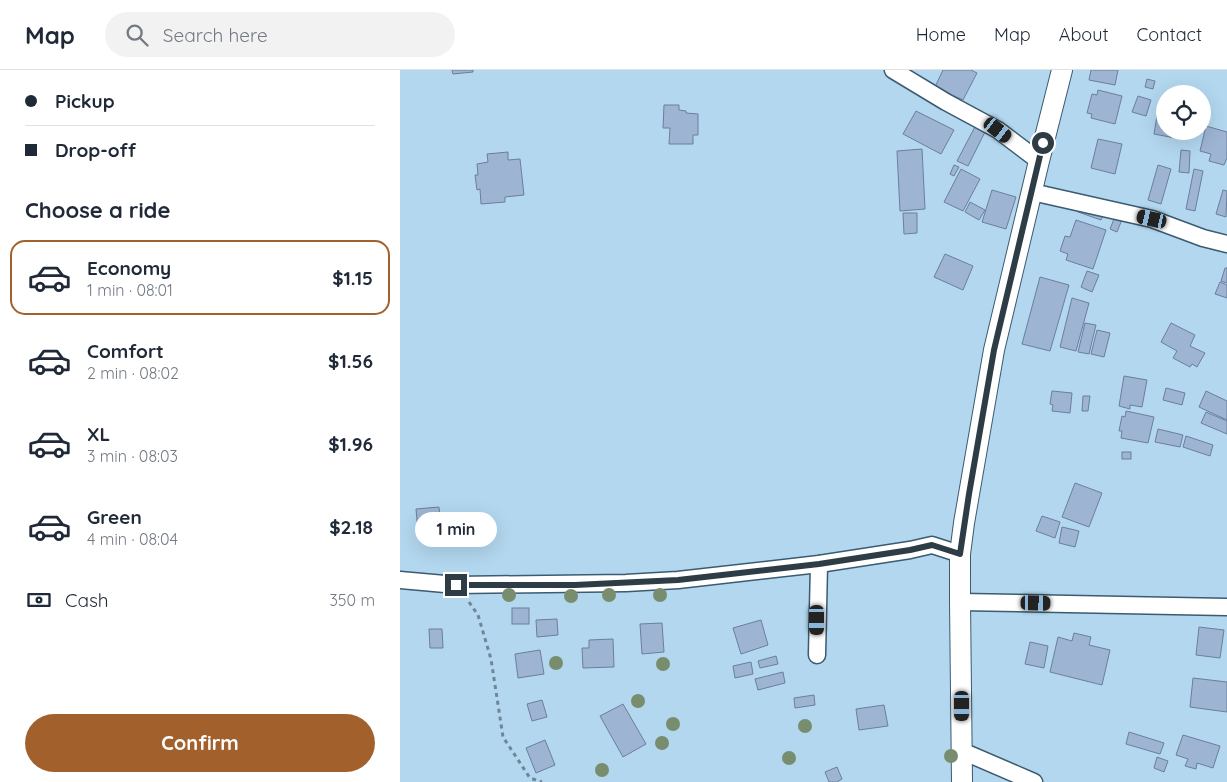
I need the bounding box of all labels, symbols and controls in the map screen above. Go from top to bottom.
search box [105,12,455,57]
text: Map [25,20,75,50]
icon: search [123,21,151,49]
text: Search here [163,23,268,47]
text: Home [916,23,966,46]
text: Map [994,23,1031,46]
text: About [1059,23,1109,46]
text: Contact [1137,23,1202,46]
map controls [1156,85,1211,140]
button: locate [1156,85,1211,140]
text: Pickup [55,89,115,113]
car [981,115,1014,145]
route start [1032,132,1054,154]
text: Drop-off [55,138,136,162]
text: Choose a ride [25,196,170,224]
car [1135,208,1168,230]
icon: car [27,255,72,300]
text: Economy [87,256,171,280]
text: $1.15 [332,266,373,290]
text: 1 min · 08:01 [87,280,173,300]
icon: car [27,338,72,383]
text: Comfort [87,339,164,363]
text: $1.56 [328,349,373,373]
text: 2 min · 08:02 [87,363,179,383]
icon: car [27,421,72,466]
text: XL [87,422,110,446]
text: $1.96 [328,432,373,456]
text: 3 min · 08:03 [87,446,178,466]
icon: car [27,504,72,549]
text: Green [87,505,142,529]
callout: 1 min [415,512,497,548]
text: $2.18 [329,515,373,539]
text: 1 min [437,519,475,539]
text: 4 min · 08:04 [87,529,178,549]
route end [445,574,467,596]
icon: cash [25,586,53,614]
text: Cash [65,588,109,612]
text: 350 m [329,590,375,610]
car [1020,595,1051,611]
car [809,605,824,635]
car [954,691,969,721]
button: Confirm [25,714,375,772]

